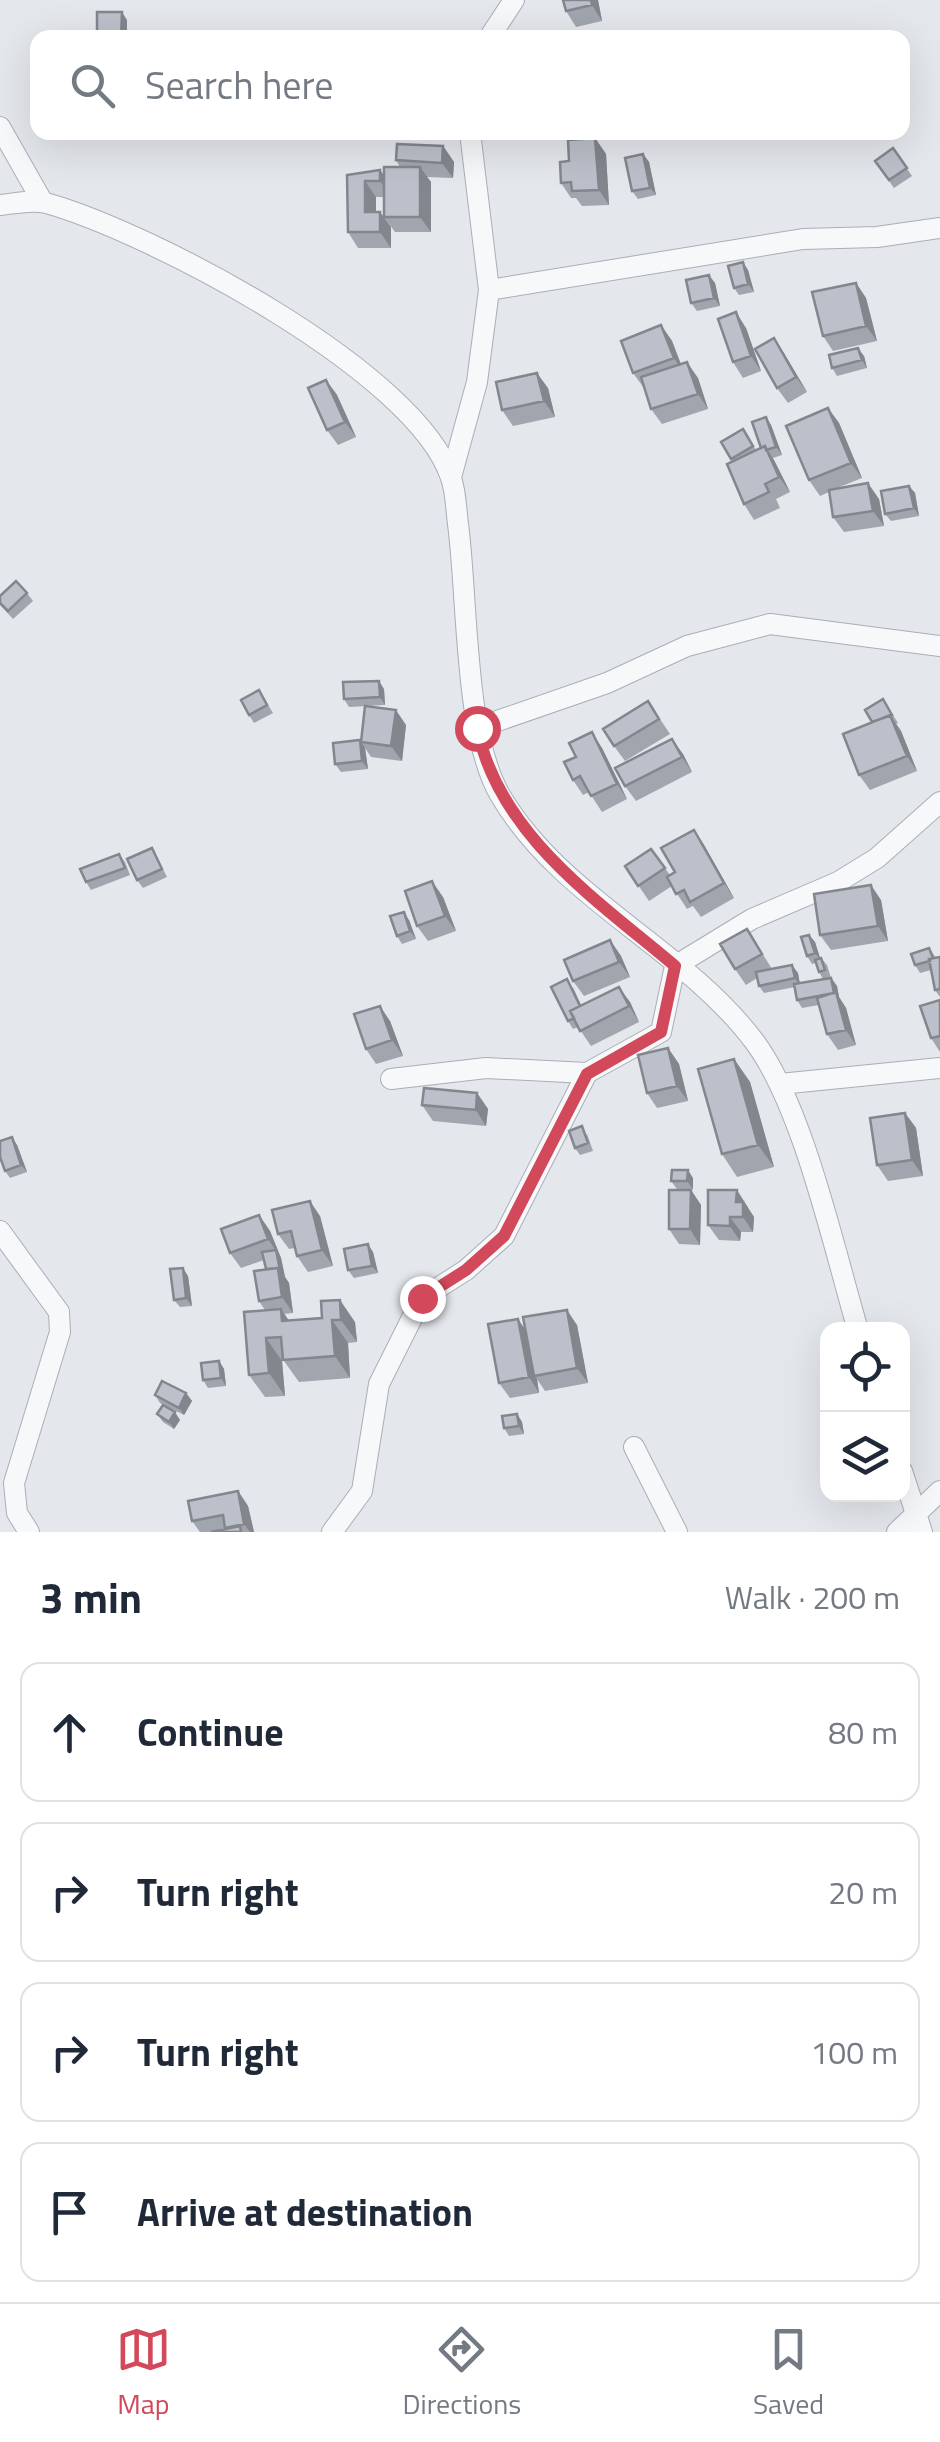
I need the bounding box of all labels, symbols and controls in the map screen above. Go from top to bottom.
search box [30,30,910,140]
text: Search here [145,56,333,114]
icon: search [65,58,120,113]
route start [455,706,501,752]
route end [400,1276,446,1322]
map controls [820,1322,910,1502]
button: locate [820,1322,910,1412]
button: layers [820,1412,910,1502]
text: 3 min [40,1565,142,1629]
text: Walk · 200 m [725,1573,900,1621]
text: Continue [137,1703,284,1761]
icon: ahead [42,1705,97,1760]
text: 80 m [828,1708,898,1756]
text: Turn right [137,1863,299,1921]
icon: right [42,1865,97,1920]
text: 20 m [828,1868,898,1916]
text: Turn right [137,2023,299,2081]
icon: right [42,2025,97,2080]
text: 100 m [810,2028,898,2076]
text: Arrive at destination [137,2183,473,2241]
icon: arrive [42,2185,97,2240]
tab: Map [116,2322,171,2425]
tab: Directions [403,2322,521,2425]
tab: Saved [753,2322,824,2425]

